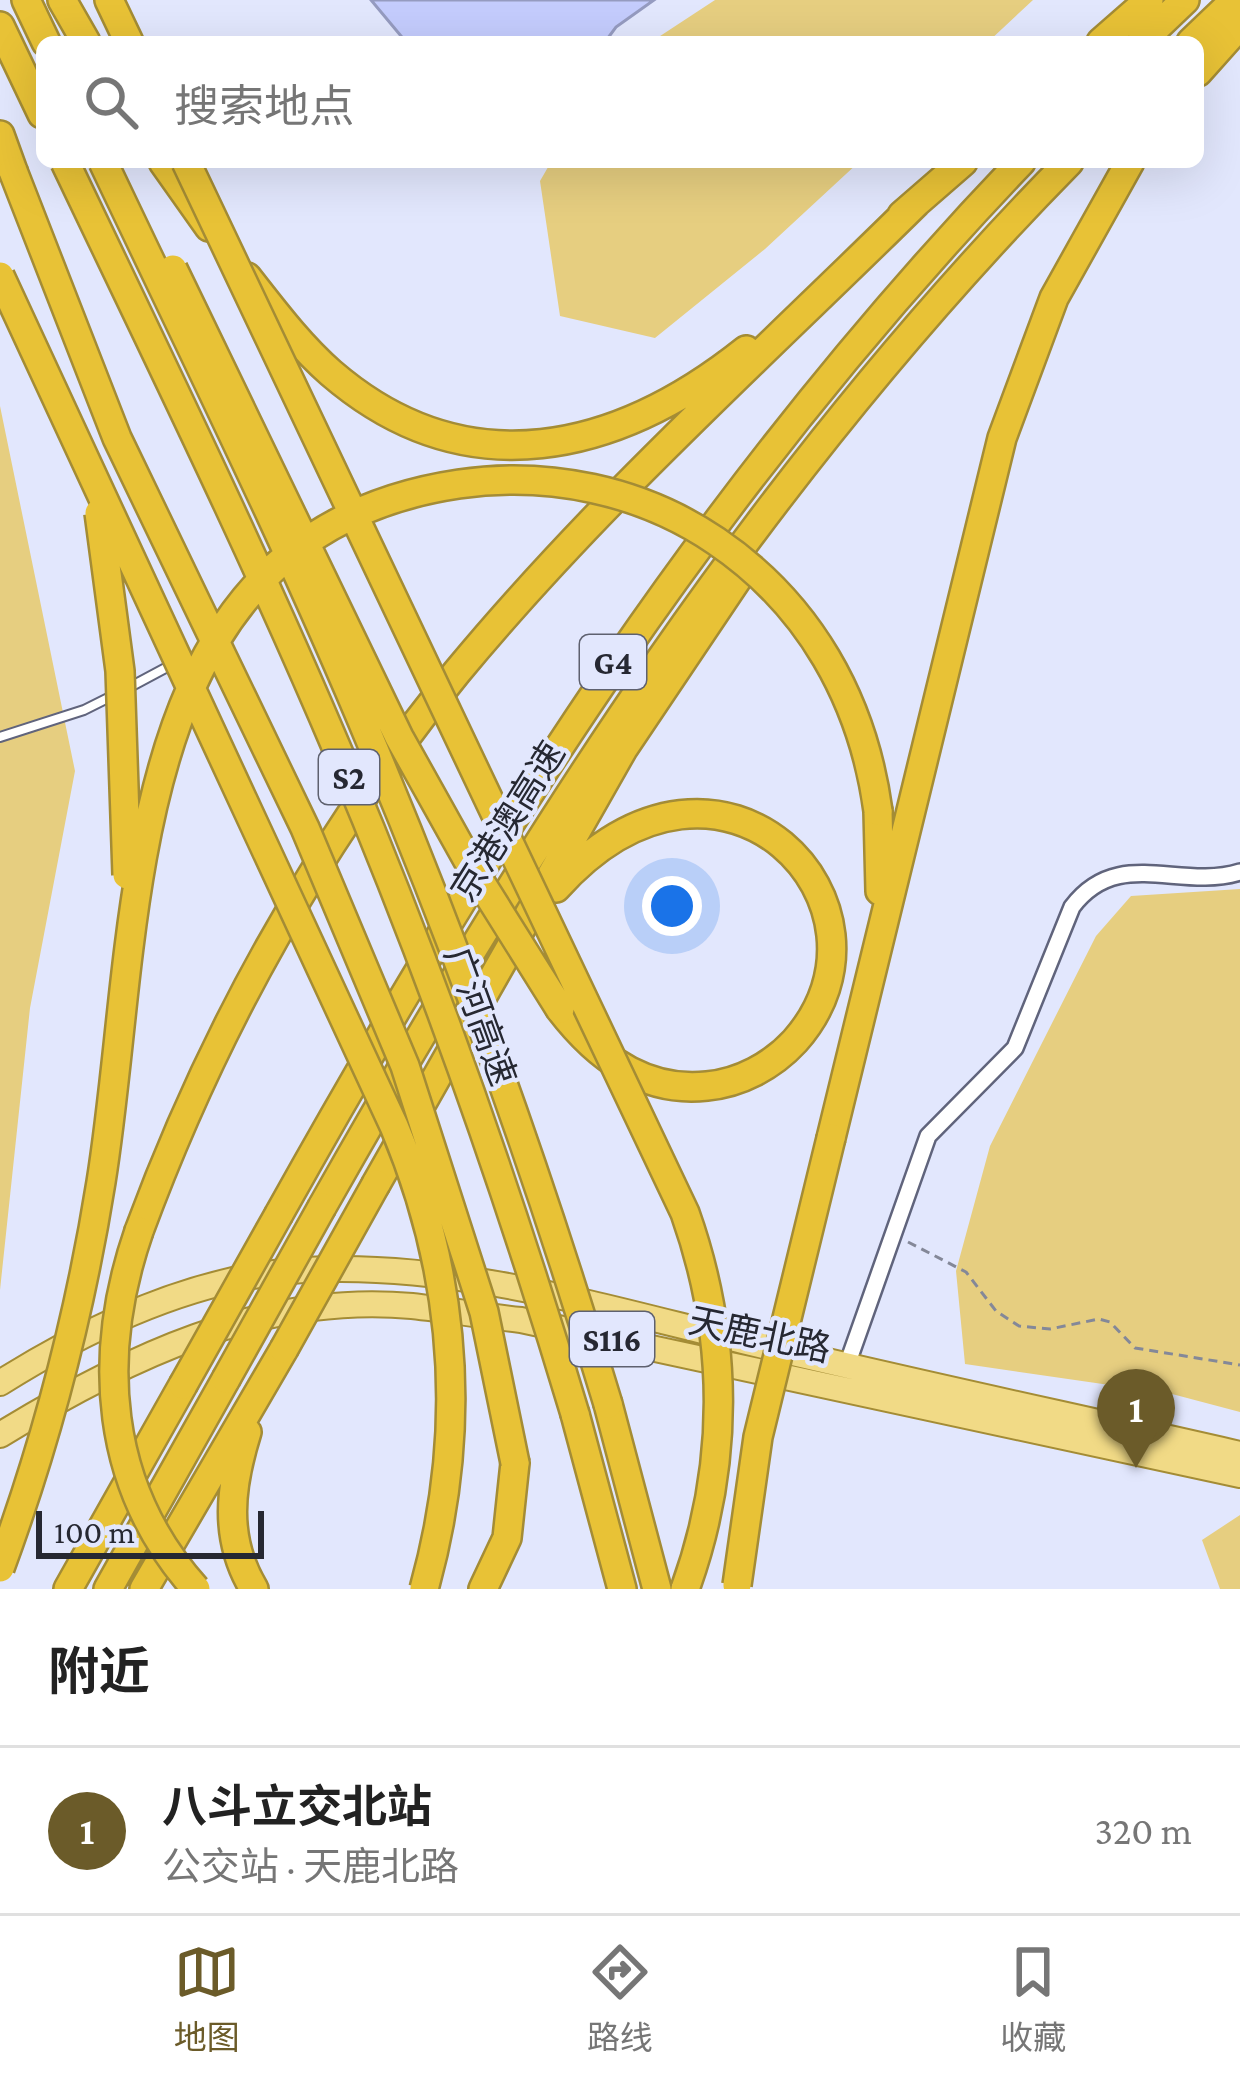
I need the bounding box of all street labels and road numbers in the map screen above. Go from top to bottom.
road number: G4 [580,635,646,689]
street label: 京港澳高速 [443,735,573,908]
road number: S2 [319,750,379,804]
street label: 广河高速 [437,942,523,1091]
street label: 天鹿北路 [685,1300,834,1370]
road number: S116 [570,1312,654,1366]

